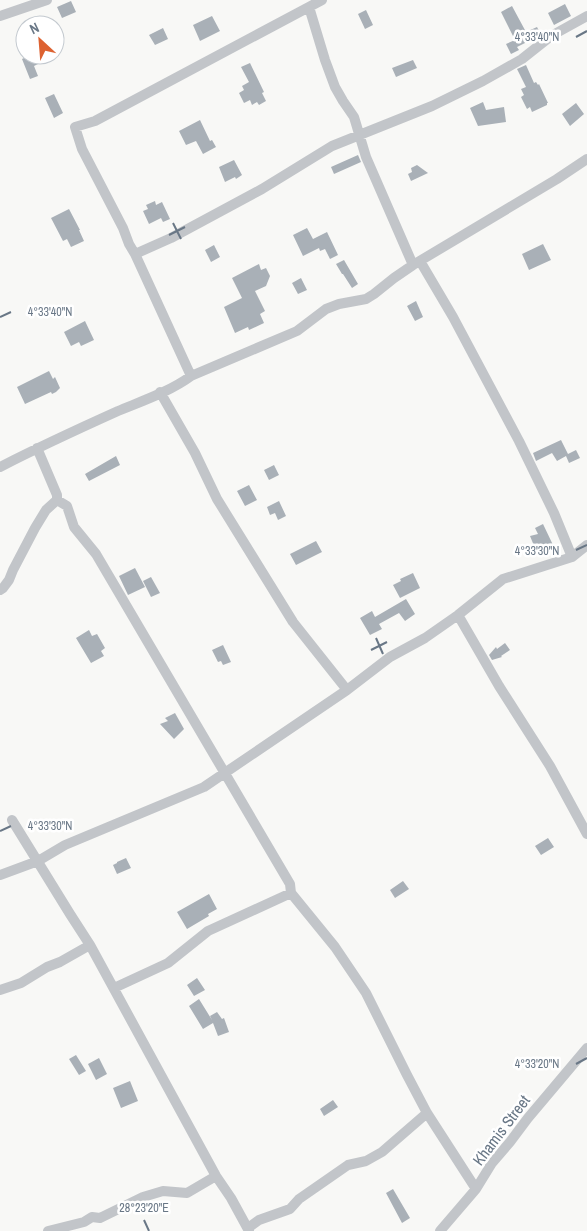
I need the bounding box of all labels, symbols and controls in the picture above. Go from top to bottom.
north arrow [15,15,65,65]
text: N [27,18,42,38]
text: 4°33'40"N [515,29,559,45]
text: 4°33'40"N [28,304,72,320]
text: 4°33'30"N [515,543,559,559]
text: 4°33'30"N [28,818,72,834]
text: 4°33'20"N [515,1056,559,1072]
street label: Khamis Street [467,1090,535,1170]
text: 28°23'20"E [119,1200,169,1216]

